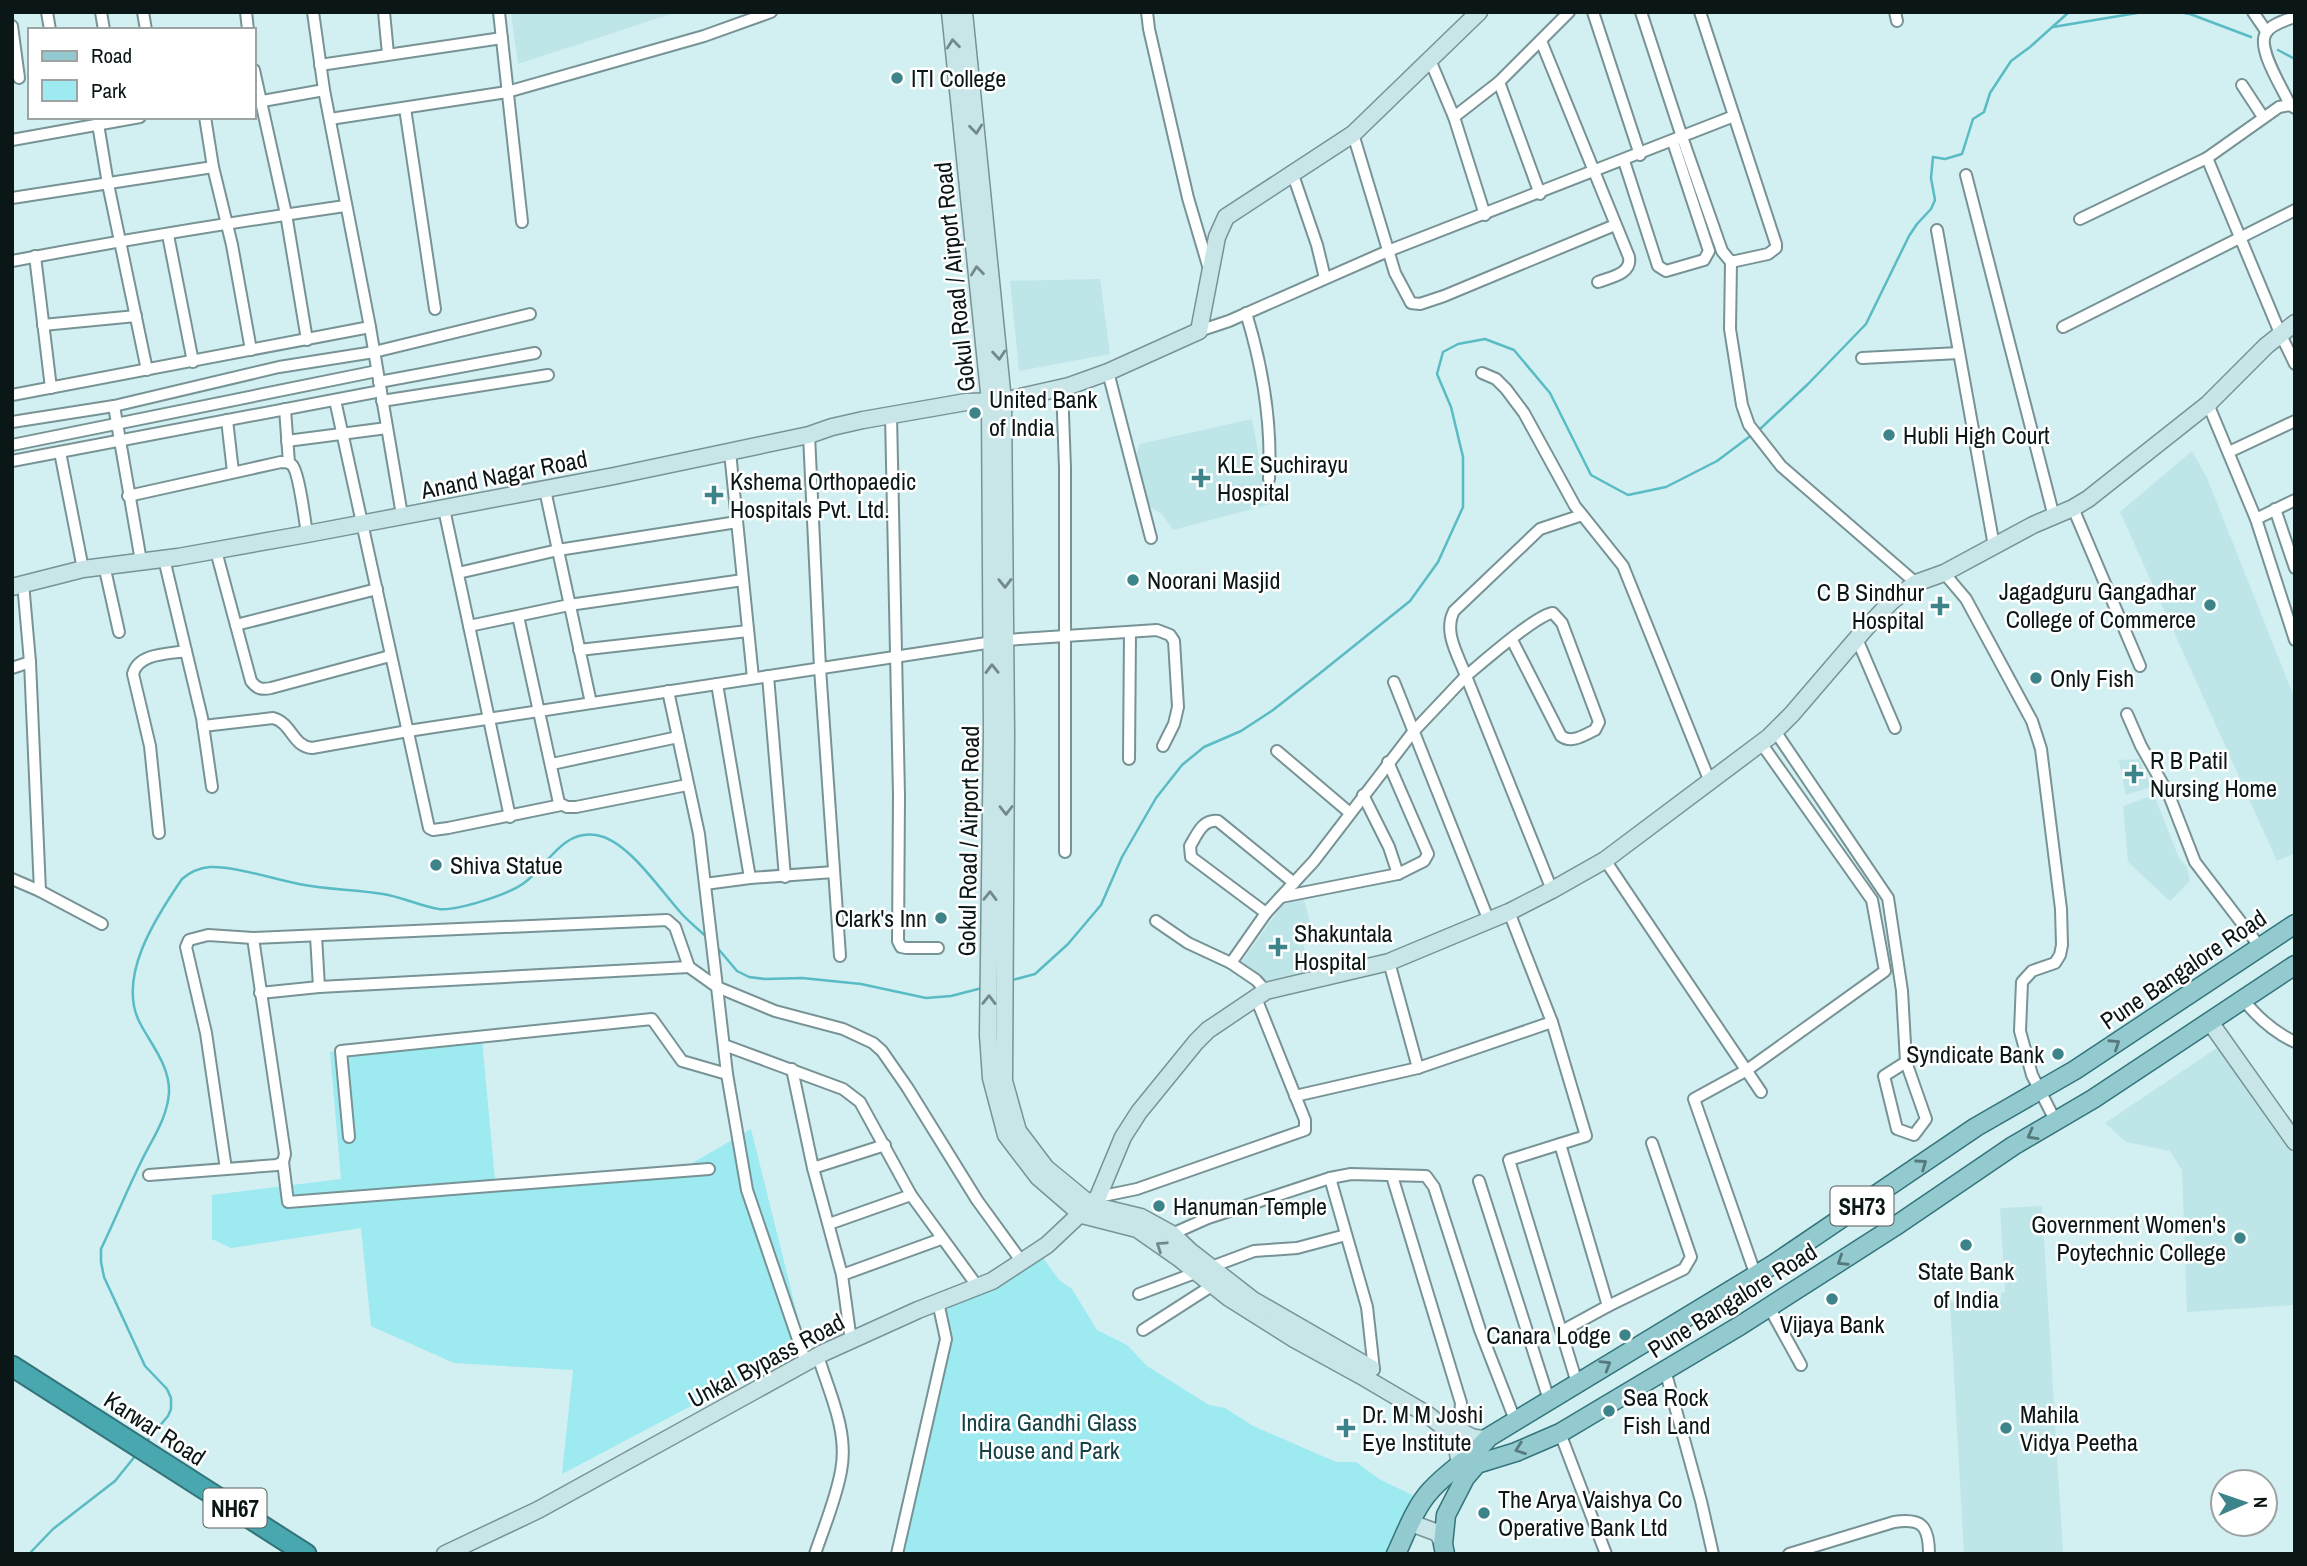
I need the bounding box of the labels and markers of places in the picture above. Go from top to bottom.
place label: ITI College [911,62,1006,94]
marker: ITI College [889,70,905,86]
place label: United Bank of India [989,383,1097,443]
marker: United Bank of India [967,405,983,421]
place label: Hubli High Court [1903,419,2050,451]
marker: Hubli High Court [1881,427,1897,443]
place label: KLE Suchirayu Hospital [1217,448,1348,508]
place label: Kshema Orthopaedic Hospitals Pvt. Ltd. [730,465,916,525]
marker: KLE Suchirayu Hospital [1191,468,1211,488]
marker: Kshema Orthopaedic Hospitals Pvt. Ltd. [704,485,724,505]
place label: Noorani Masjid [1147,564,1280,596]
marker: Noorani Masjid [1125,572,1141,588]
place label: Jagadguru Gangadhar College of Commerce [1999,575,2196,635]
place label: C B Sindhur Hospital [1817,576,1924,636]
marker: C B Sindhur Hospital [1930,596,1950,616]
marker: Jagadguru Gangadhar College of Commerce [2202,597,2218,613]
place label: Only Fish [2050,662,2134,694]
marker: Only Fish [2028,670,2044,686]
place label: R B Patil Nursing Home [2150,744,2277,804]
marker: R B Patil Nursing Home [2124,764,2144,784]
place label: Shiva Statue [450,849,563,881]
marker: Shiva Statue [428,857,444,873]
place label: Clark's Inn [835,902,927,934]
marker: Clark's Inn [933,910,949,926]
place label: Shakuntala Hospital [1294,917,1393,977]
marker: Shakuntala Hospital [1268,937,1288,957]
place label: Syndicate Bank [1906,1038,2044,1070]
marker: Syndicate Bank [2050,1046,2066,1062]
place label: Hanuman Temple [1173,1190,1327,1222]
marker: Hanuman Temple [1151,1198,1167,1214]
place label: Government Women's Poytechnic College [2031,1208,2226,1268]
marker: Government Women's Poytechnic College [2232,1230,2248,1246]
marker: State Bank of India [1958,1237,1974,1253]
place label: State Bank of India [1918,1255,2014,1315]
marker: Vijaya Bank [1824,1291,1840,1307]
place label: Vijaya Bank [1780,1308,1884,1340]
place label: Canara Lodge [1486,1319,1611,1351]
marker: Canara Lodge [1617,1327,1633,1343]
place label: Sea Rock Fish Land [1623,1381,1711,1441]
place label: Dr. M M Joshi Eye Institute [1362,1398,1483,1458]
place label: Mahila Vidya Peetha [2020,1398,2138,1458]
marker: Sea Rock Fish Land [1601,1403,1617,1419]
marker: Dr. M M Joshi Eye Institute [1336,1418,1356,1438]
marker: Mahila Vidya Peetha [1998,1420,2014,1436]
place label: The Arya Vaishya Co Operative Bank Ltd [1498,1483,1683,1543]
marker: The Arya Vaishya Co Operative Bank Ltd [1476,1505,1492,1521]

